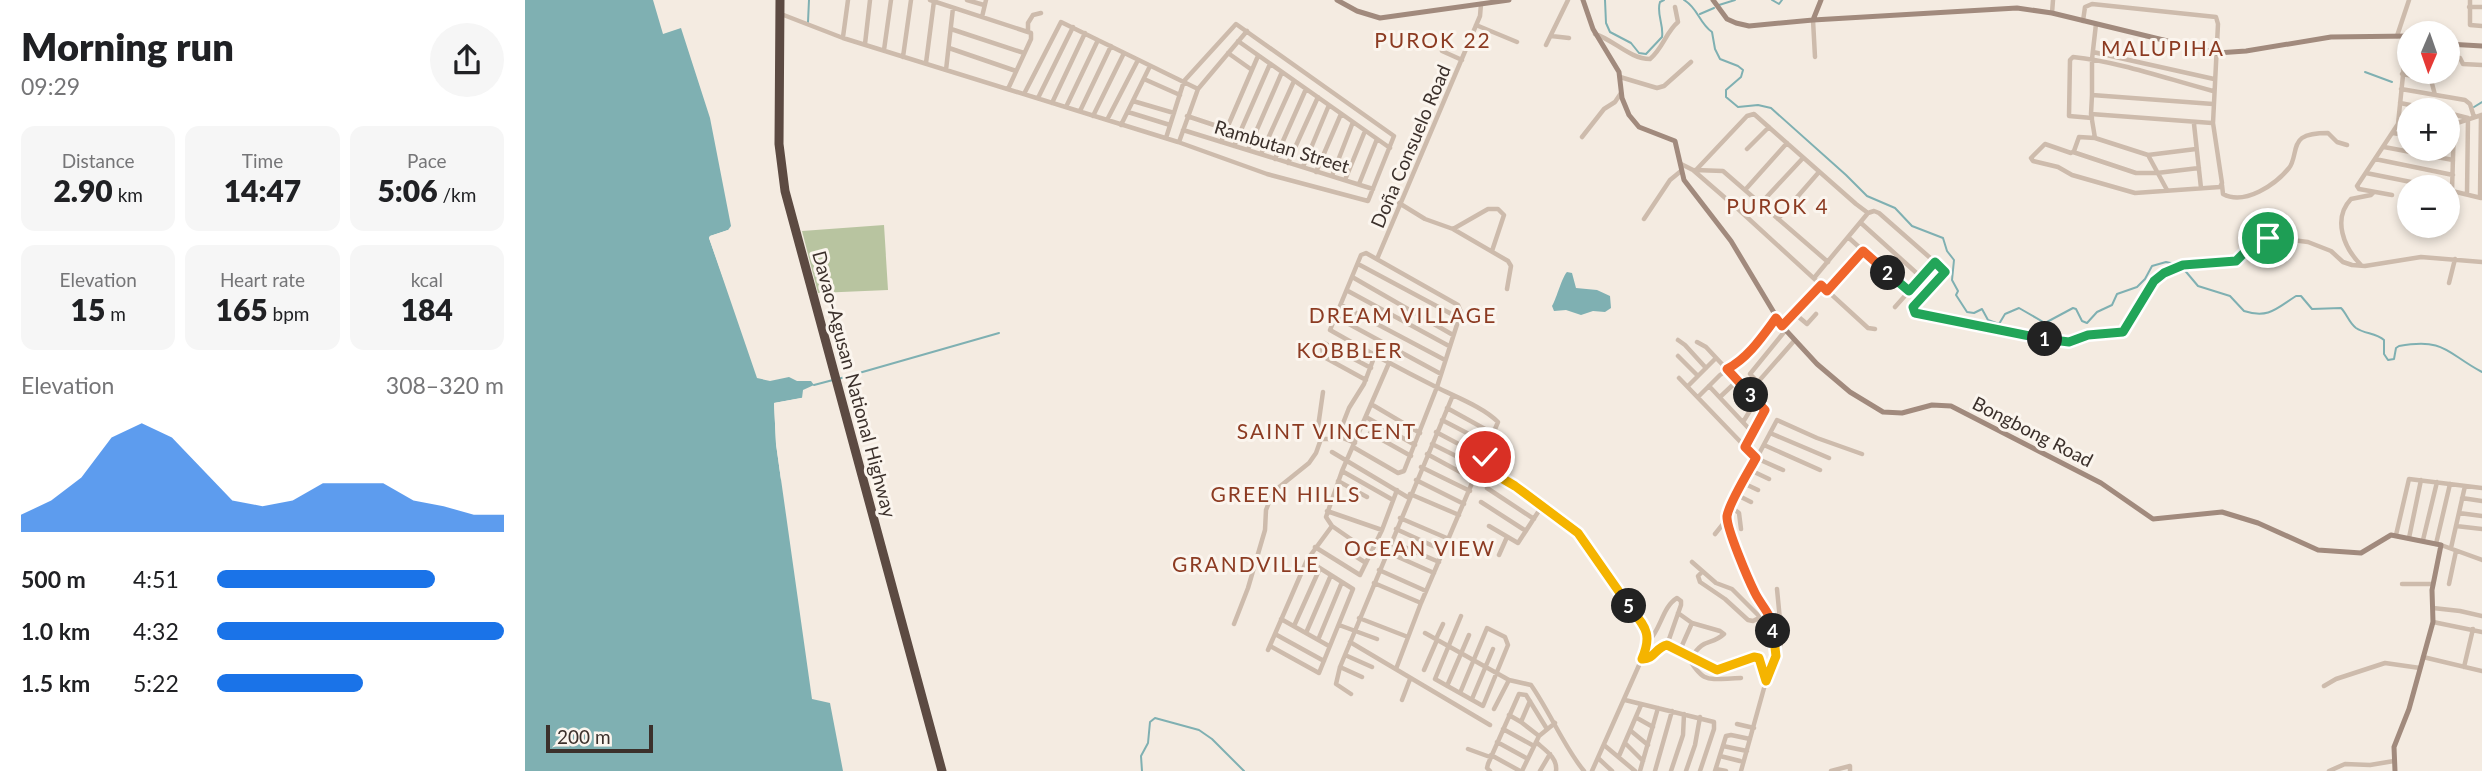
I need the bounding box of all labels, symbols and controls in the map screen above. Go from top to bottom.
north arrow [2397,21,2461,84]
map controls [2397,21,2460,238]
text: Morning run [21,23,234,69]
button: share [430,23,504,97]
district label: PUROK 22 [1374,27,1492,52]
district label: MALUPIHA [2101,35,2225,60]
street label: Doña Consuelo Road [1365,61,1455,231]
text: 09:29 [21,72,80,100]
button: + [2397,98,2460,161]
street label: Rambutan Street [1212,115,1352,177]
text: Distance [62,149,135,172]
text: Time [242,149,283,172]
text: Pace [407,149,447,172]
text: 2.90 [53,172,113,208]
text: 14:47 [224,172,301,208]
text: 5:06 [377,172,438,208]
button: − [2397,175,2460,238]
text: km [113,183,143,206]
text: /km [438,183,476,206]
district label: PUROK 4 [1726,193,1830,218]
pin [2238,208,2298,268]
icon: arrive [2249,219,2287,257]
street label: Davao-Agusan National Highway [808,248,902,520]
pin: 2 [1871,256,1905,290]
text: 2 [1882,261,1893,284]
text: Elevation [60,268,137,291]
text: Heart rate [220,268,305,291]
text: kcal [411,268,443,291]
text: 15 [71,291,105,327]
text: 165 [216,291,268,327]
text: 184 [401,291,453,327]
text: m [105,302,126,325]
text: bpm [268,302,309,325]
district label: DREAM VILLAGE [1309,302,1497,327]
pin: 1 [2027,322,2063,356]
text: 1 [2039,327,2050,350]
district label: KOBBLER [1296,337,1404,362]
text: Elevation [21,371,114,399]
text: 308–320 m [386,371,504,399]
pin: 3 [1733,378,1769,412]
text: 3 [1745,383,1756,406]
street label: Bongbong Road [1969,391,2097,471]
district label: SAINT VINCENT [1237,418,1417,443]
pin [1455,427,1515,487]
icon: check [1466,438,1504,476]
district label: GREEN HILLS [1210,481,1362,506]
district label: OCEAN VIEW [1344,535,1496,560]
district label: GRANDVILLE [1172,551,1320,576]
text: 500 m [21,565,86,593]
text: 4:51 [133,565,179,593]
pin: 5 [1611,588,1647,624]
text: 5 [1623,594,1634,617]
pin: 4 [1755,614,1791,648]
text: 1.0 km [21,617,90,645]
text: 4:32 [133,617,179,645]
text: 4 [1767,619,1778,642]
text: 1.5 km [21,669,90,697]
text: 5:22 [133,669,179,697]
scale bar [546,722,653,754]
text: 200 m [557,725,611,748]

